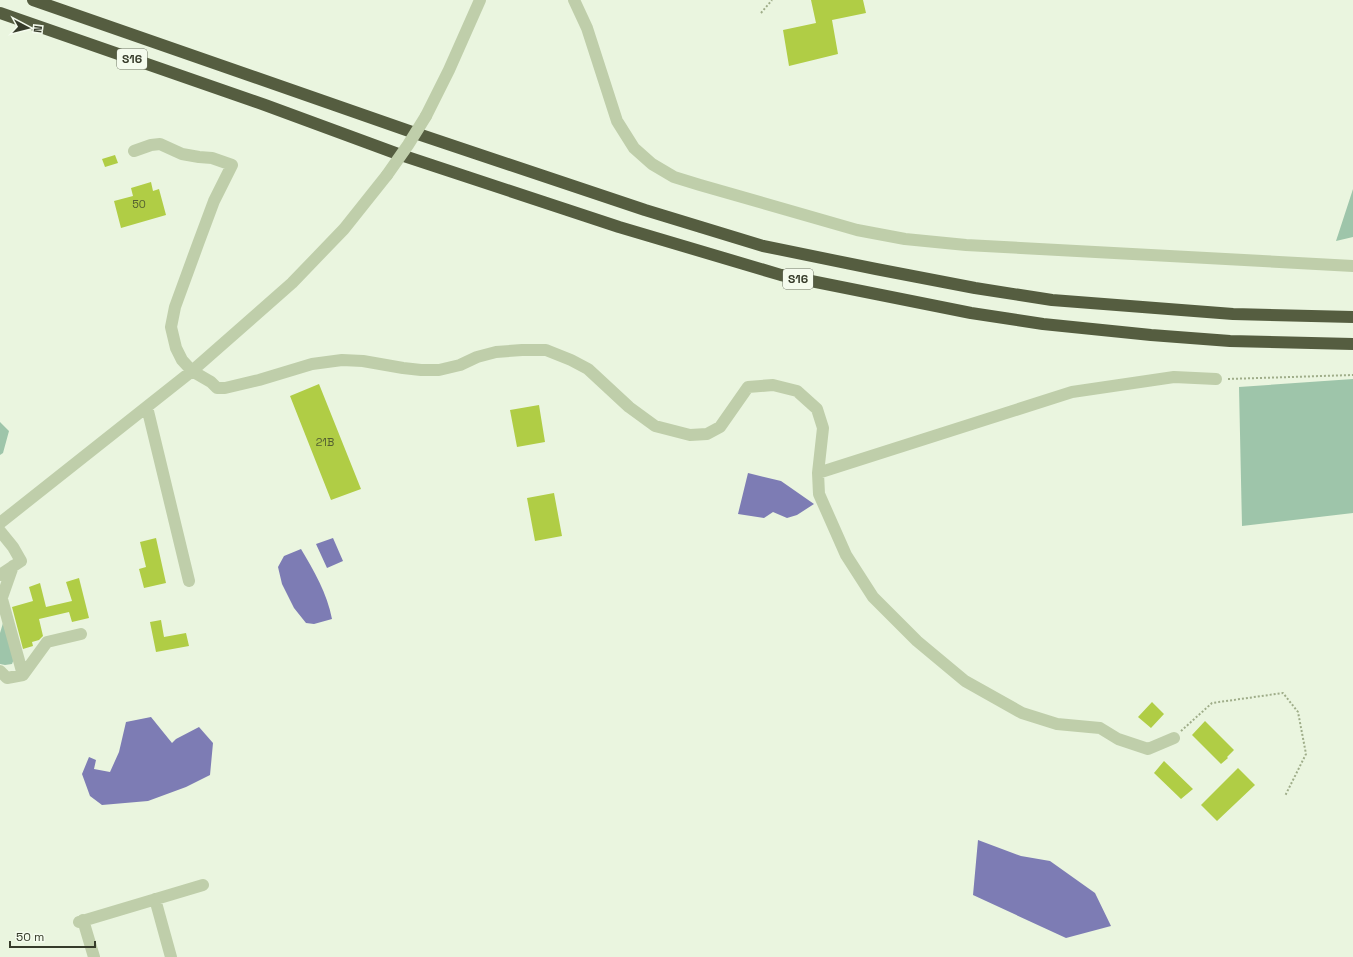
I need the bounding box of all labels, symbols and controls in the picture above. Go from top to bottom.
north arrow [8,8,48,48]
text: N [31,25,45,34]
road number: S16 [117,49,147,69]
house number: 50 [132,197,146,211]
road number: S16 [783,269,813,289]
house number: 21B [316,435,334,449]
scale bar [10,923,95,949]
text: 50 m [16,929,44,945]

